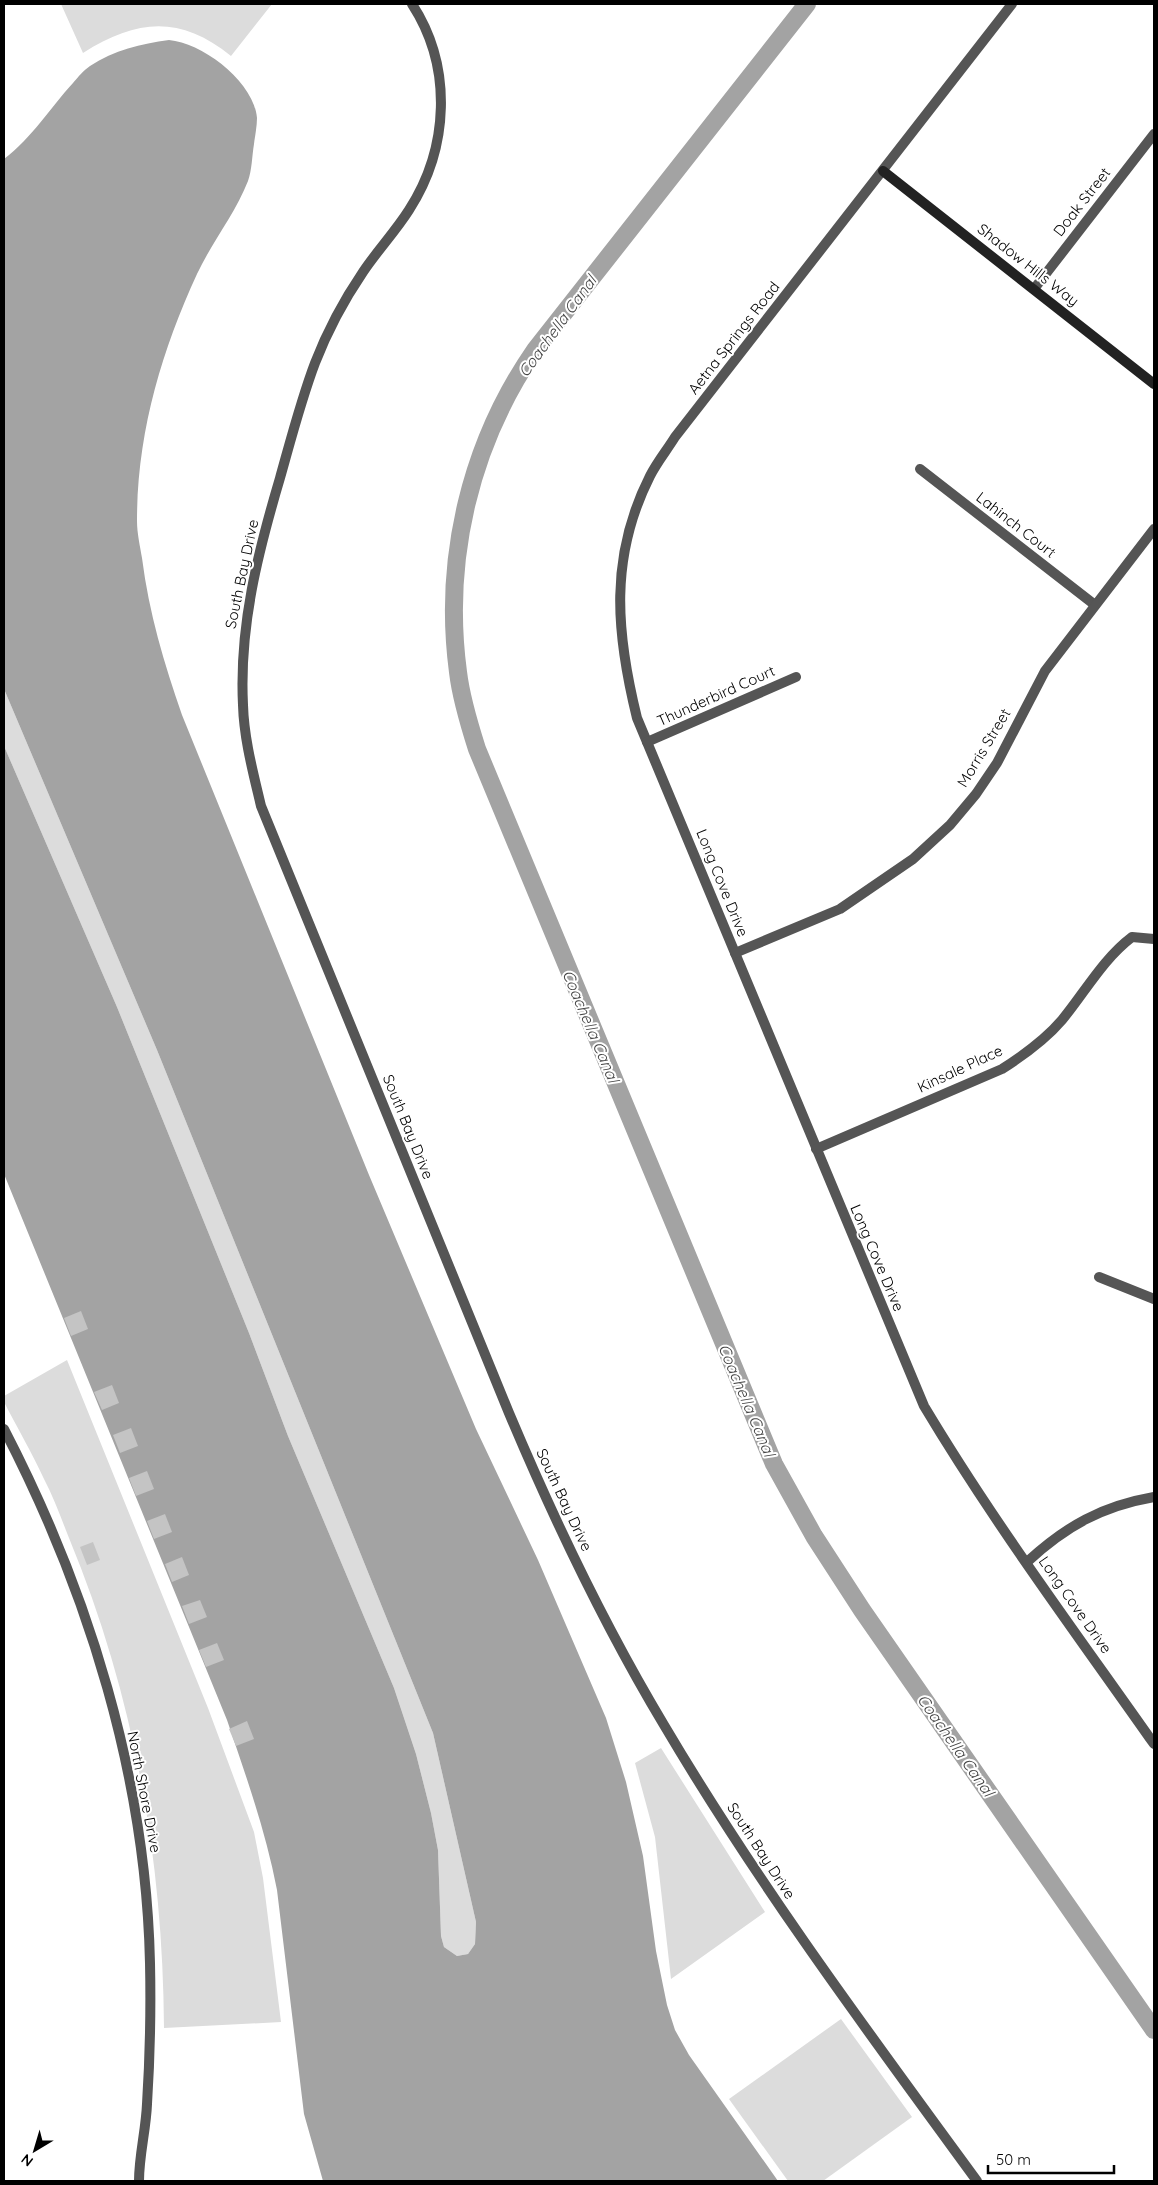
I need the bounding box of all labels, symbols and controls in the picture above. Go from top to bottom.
street label: Doak Street [1049,163,1114,240]
street label: Shadow Hills Way [974,219,1083,310]
water label: Coachella Canal [514,270,602,381]
street label: Aetna Springs Road [684,278,784,398]
street label: Lahinch Court [973,488,1060,562]
street label: South Bay Drive [221,517,262,630]
street label: Thunderbird Court [654,661,778,730]
street label: Morris Street [953,705,1014,791]
street label: Long Cove Drive [692,826,753,939]
water label: Coachella Canal [558,967,625,1087]
street label: Kinsale Place [914,1041,1005,1097]
street label: South Bay Drive [379,1072,438,1182]
street label: Long Cove Drive [846,1201,909,1314]
water label: Coachella Canal [714,1341,781,1461]
street label: South Bay Drive [532,1445,597,1554]
street label: Long Cove Drive [1035,1552,1116,1657]
water label: Coachella Canal [913,1690,1000,1802]
street label: North Shore Drive [123,1729,166,1854]
street label: South Bay Drive [723,1799,800,1903]
north arrow [10,2125,60,2175]
scale bar [988,2142,1114,2174]
text: N [17,2150,37,2171]
text: 50 m [996,2150,1031,2169]

